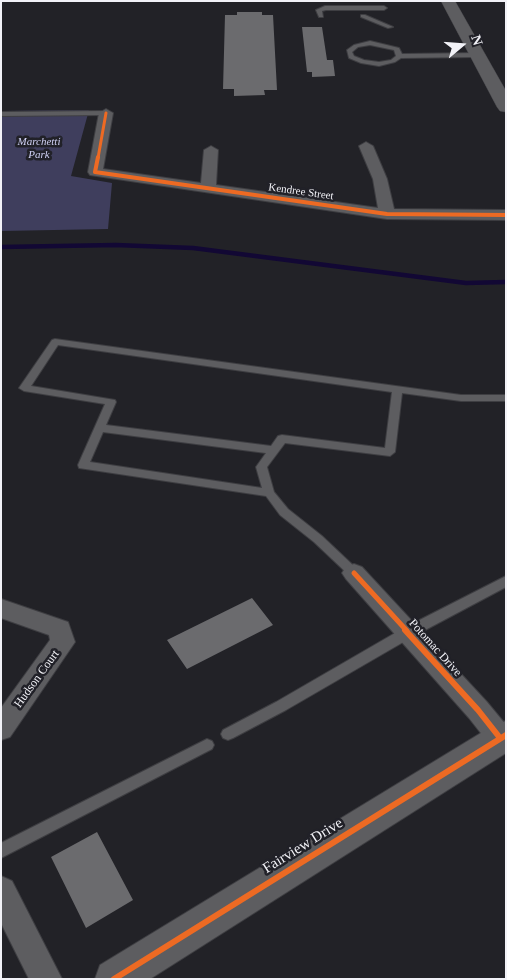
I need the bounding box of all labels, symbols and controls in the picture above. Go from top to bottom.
north arrow [437,20,487,70]
text: N [468,33,485,47]
park label: Marchetti Park [18,135,60,161]
street label: Kendree Street [268,181,334,203]
street label: Potomac Drive [405,616,465,680]
street label: Hudson Court [11,647,63,711]
street label: Fairview Drive [260,814,346,878]

